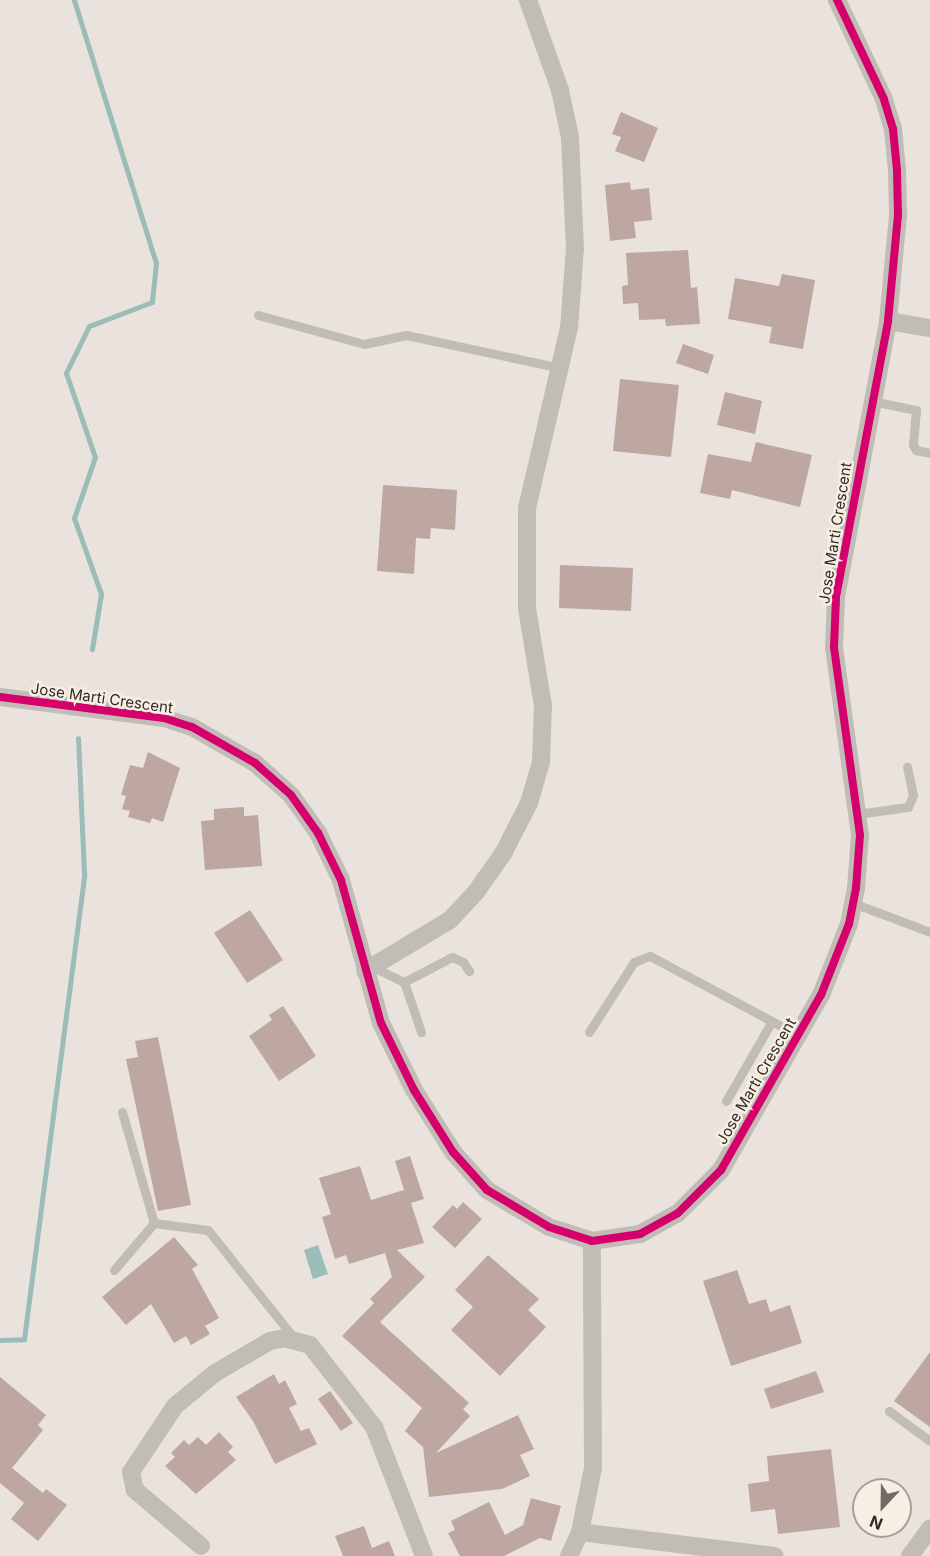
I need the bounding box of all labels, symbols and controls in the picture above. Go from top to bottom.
street label: Jose Marti Crescent [815,461,855,605]
street label: Jose Marti Crescent [30,679,174,717]
street label: Jose Marti Crescent [712,1015,800,1147]
north arrow [852,1478,912,1538]
text: N [867,1511,885,1534]

